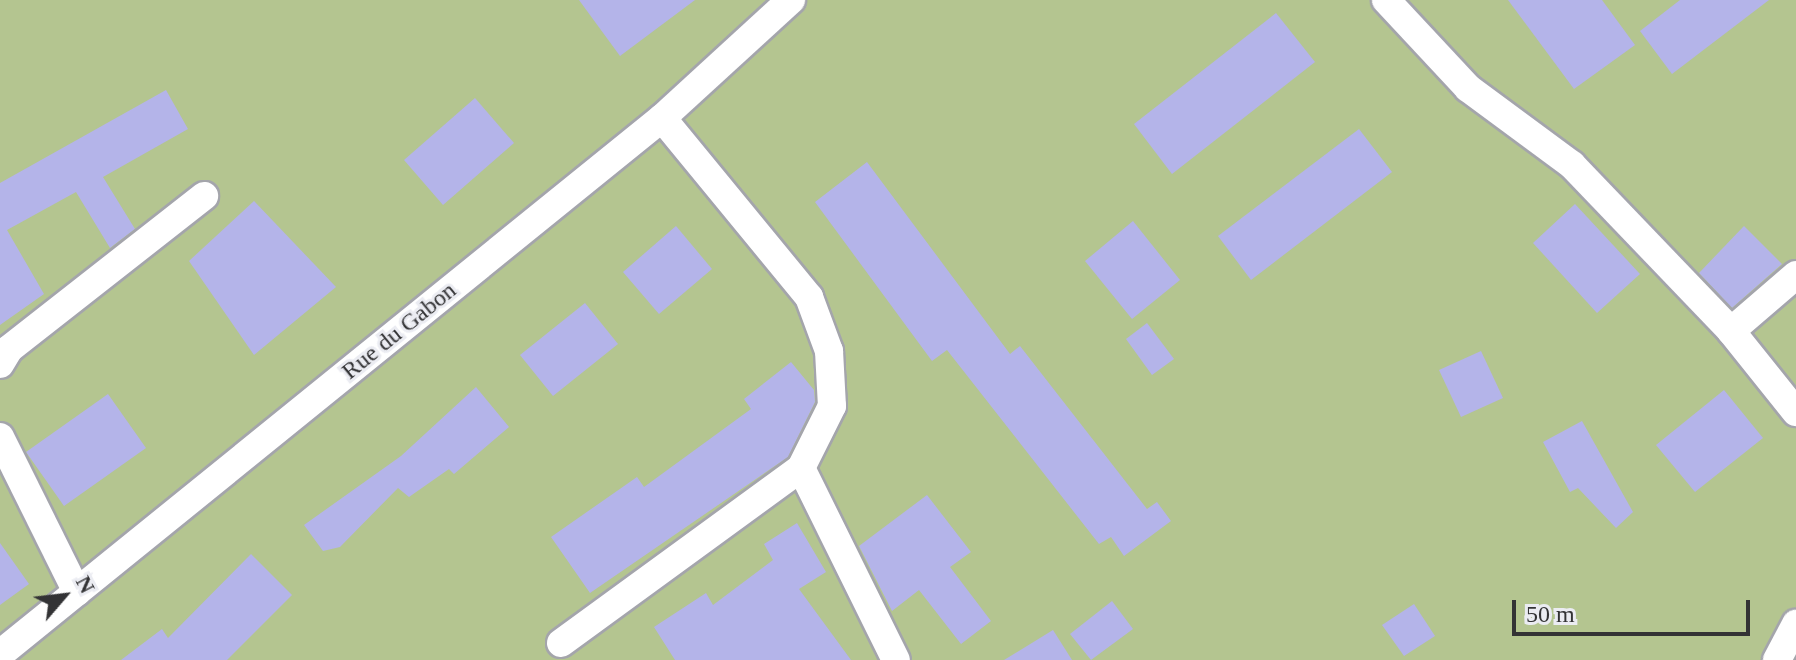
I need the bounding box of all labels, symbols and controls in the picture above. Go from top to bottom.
street label: Rue du Gabon [336,276,462,386]
north arrow [24,556,104,636]
text: N [71,572,100,597]
scale bar [1516,584,1754,634]
text: 50 m [1526,601,1575,627]

